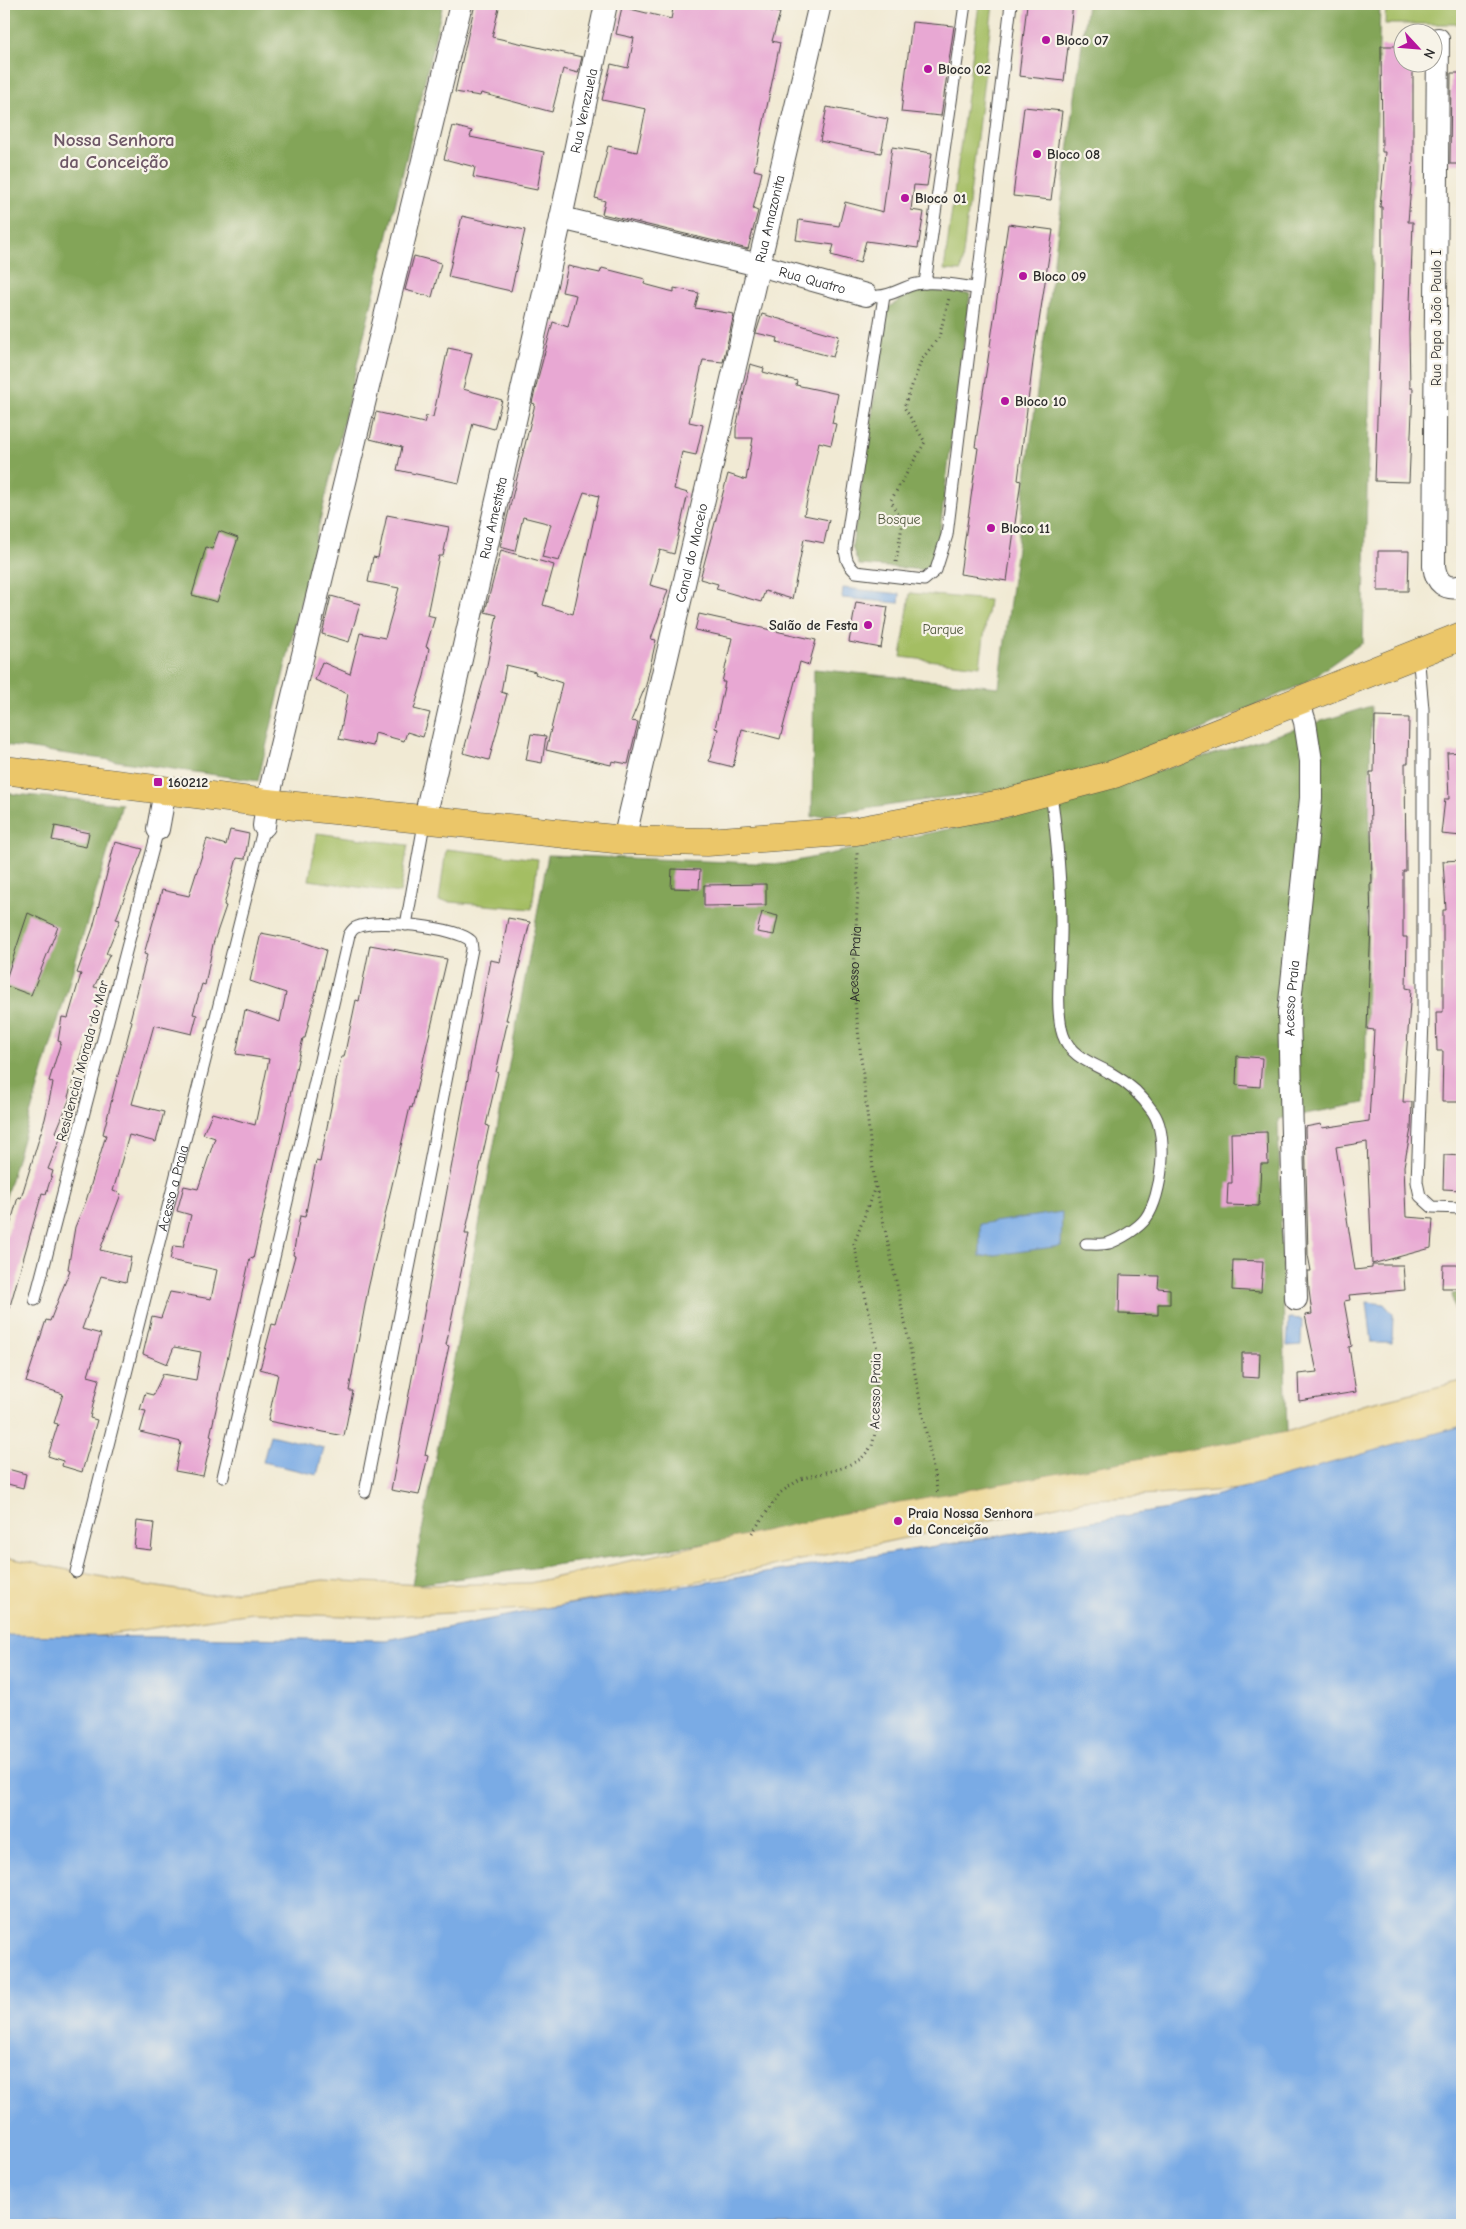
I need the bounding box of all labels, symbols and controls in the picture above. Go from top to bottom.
north arrow [1394,22,1444,72]
place label: Bloco 07 [1056,32,1109,49]
marker: Bloco 07 [1040,34,1052,46]
text: N [1420,46,1439,61]
place label: Bloco 02 [938,61,991,78]
marker: Bloco 02 [922,63,934,75]
street label: Rua Venezuela [567,67,601,155]
district label: Nossa Senhora da Conceição [53,129,175,173]
place label: Bloco 08 [1047,146,1100,163]
marker: Bloco 08 [1031,148,1043,160]
street label: Rua Amazonita [752,174,789,264]
place label: Bloco 01 [915,190,966,207]
marker: Bloco 01 [899,192,911,204]
street label: Rua Papa João Paulo I [1428,250,1445,386]
street label: Rua Quatro [777,263,848,298]
place label: Bloco 09 [1033,268,1086,285]
marker: Bloco 09 [1017,270,1029,282]
place label: Bloco 10 [1015,393,1066,410]
marker: Bloco 10 [999,395,1011,407]
street label: Rua Amestista [476,475,511,561]
street label: Canal do Maceio [672,502,712,604]
park label: Bosque [877,511,921,528]
place label: Bloco 11 [1001,520,1050,537]
marker: Bloco 11 [985,522,997,534]
place label: Salão de Festa [769,617,858,634]
marker: Salão de Festa [862,619,874,631]
park label: Parque [922,621,964,638]
place label: 160212 [168,774,208,791]
marker: 160212 [152,776,164,788]
street label: Acesso Praia [845,926,865,1003]
street label: Acesso Praia [1281,959,1303,1036]
street label: Residencial Morada do Mar [53,978,112,1144]
street label: Acesso a Praia [154,1143,192,1233]
street label: Acesso Praia [866,1353,885,1429]
place label: Praia Nossa Senhora da Conceição [908,1505,1033,1538]
marker: Praia Nossa Senhora da Conceição [892,1515,904,1527]

